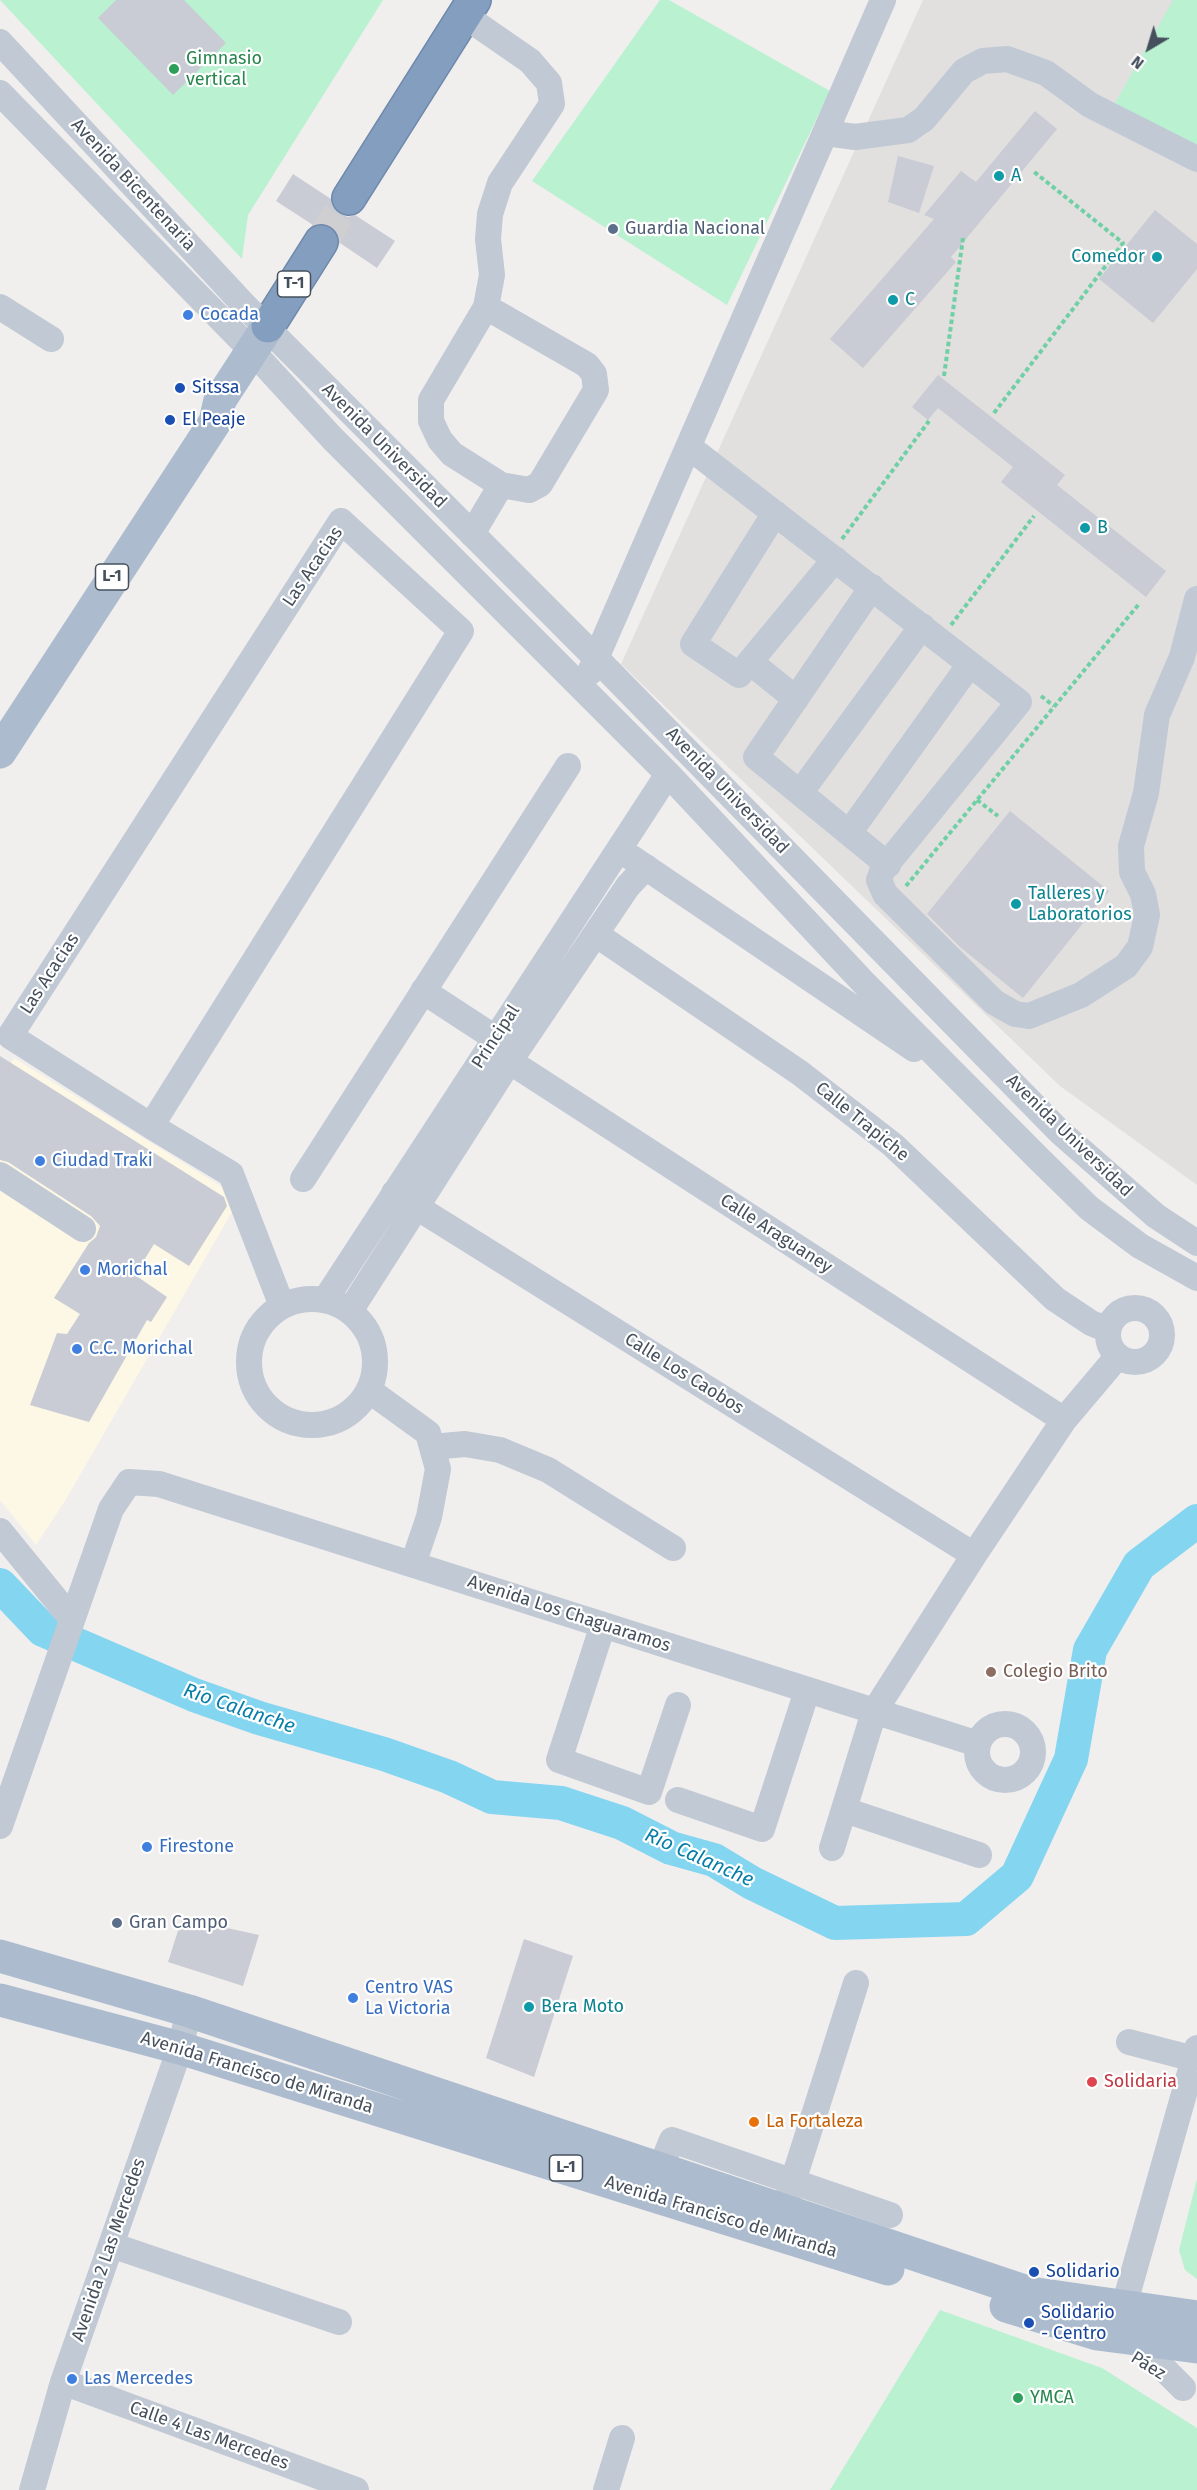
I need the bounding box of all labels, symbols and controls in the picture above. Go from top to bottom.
north arrow [1119,18,1179,78]
place label: Gimnasio vertical [186,48,262,90]
text: N [1128,52,1148,73]
marker: Gimnasio vertical [167,62,181,76]
street label: Avenida Bicentenaria [66,114,200,256]
place label: A [1011,165,1021,187]
marker: A [992,169,1006,183]
place label: Guardia Nacional [625,218,765,240]
marker: Guardia Nacional [606,222,620,236]
place label: Comedor [1071,246,1145,268]
marker: Comedor [1150,250,1164,264]
road number: T-1 [278,271,310,297]
place label: C [905,289,915,311]
marker: C [886,293,900,307]
place label: Cocada [200,304,259,326]
marker: Cocada [181,308,195,322]
place label: Sitssa [192,377,240,399]
street label: Avenida Universidad [317,379,451,513]
marker: Sitssa [173,381,187,395]
place label: El Peaje [182,409,246,431]
marker: El Peaje [163,413,177,427]
place label: B [1097,517,1108,539]
marker: B [1078,521,1092,535]
street label: Las Acacias [278,523,348,611]
road number: L-1 [96,564,128,590]
street label: Avenida Universidad [661,723,793,859]
place label: Talleres y Laboratorios [1028,883,1132,926]
marker: Talleres y Laboratorios [1009,897,1023,911]
street label: Las Acacias [16,930,84,1018]
street label: Principal [467,1001,525,1073]
street label: Avenida Universidad [1001,1070,1137,1202]
street label: Calle Trapiche [811,1078,913,1166]
place label: Ciudad Traki [52,1150,153,1172]
marker: Ciudad Traki [33,1154,47,1168]
street label: Calle Araguaney [716,1190,836,1278]
place label: Morichal [97,1259,168,1281]
marker: Morichal [78,1263,92,1277]
street label: Calle Los Caobos [620,1329,748,1419]
place label: C.C. Morichal [89,1338,193,1360]
marker: C.C. Morichal [70,1342,84,1356]
street label: Avenida Los Chaguaramos [465,1571,673,1657]
place label: Colegio Brito [1003,1661,1108,1683]
marker: Colegio Brito [984,1665,998,1679]
water label: Río Calanche [180,1679,298,1739]
water label: Río Calanche [641,1823,757,1893]
place label: Firestone [159,1836,234,1858]
marker: Firestone [140,1840,154,1854]
place label: Gran Campo [129,1912,228,1934]
marker: Gran Campo [110,1916,124,1930]
place label: Centro VAS La Victoria [365,1977,453,2020]
marker: Centro VAS La Victoria [346,1991,360,2005]
place label: Bera Moto [541,1996,624,2018]
marker: Bera Moto [522,2000,536,2014]
street label: Avenida Francisco de Miranda [138,2027,376,2119]
place label: Solidaria [1104,2071,1177,2093]
marker: Solidaria [1085,2075,1099,2089]
place label: La Fortaleza [766,2111,863,2133]
marker: La Fortaleza [747,2115,761,2129]
road number: L-1 [550,2155,582,2181]
street label: Avenida 2 Las Mercedes [67,2156,151,2344]
street label: Avenida Francisco de Miranda [602,2171,840,2263]
place label: Solidario [1046,2261,1120,2283]
marker: Solidario [1027,2265,1041,2279]
place label: Solidario - Centro [1041,2302,1115,2344]
marker: Solidario - Centro [1022,2316,1036,2330]
street label: Páez [1127,2347,1169,2385]
place label: Las Mercedes [84,2368,193,2390]
marker: Las Mercedes [65,2372,79,2386]
place label: YMCA [1030,2387,1074,2409]
marker: YMCA [1011,2391,1025,2405]
street label: Calle 4 Las Mercedes [127,2397,291,2475]

